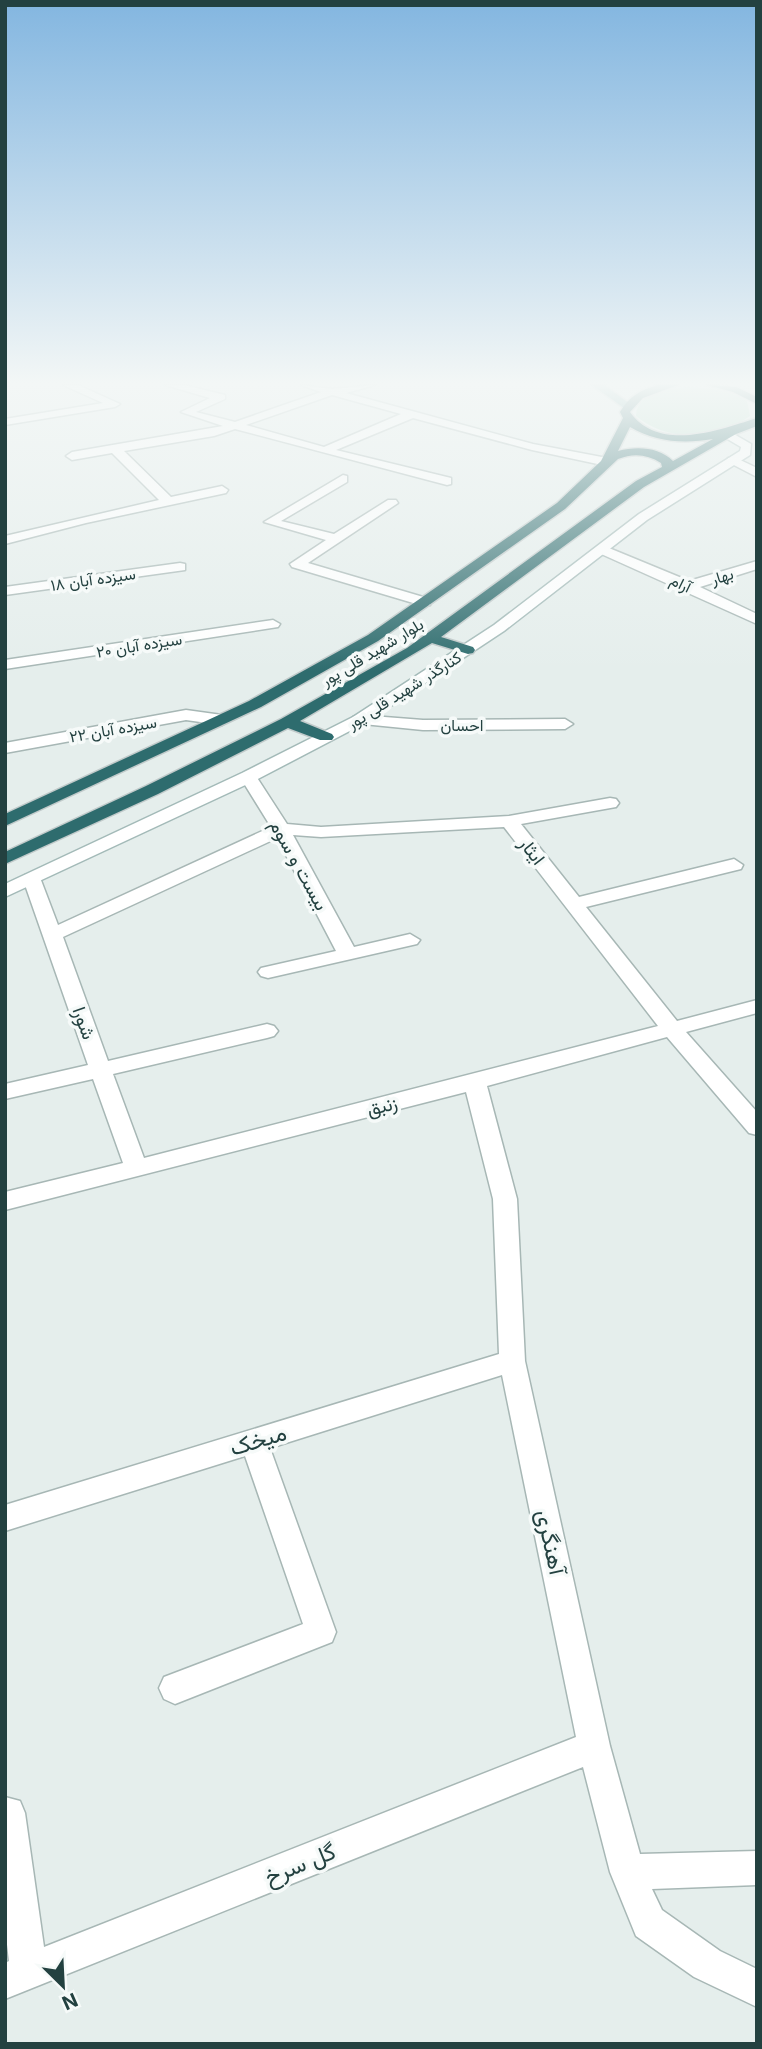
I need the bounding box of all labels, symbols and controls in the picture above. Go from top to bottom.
street label: سیزده آبان ۱۸ [49,563,137,596]
street label: بهار [707,563,736,590]
street label: آرام [667,569,696,598]
street label: بلوار شهید قلی پور [316,614,428,693]
street label: سیزده آبان ۲۰ [95,628,183,663]
street label: کنارگذر شهید قلی پور [342,647,466,736]
street label: سیزده آبان ۲۲ [68,711,158,747]
street label: احسان [441,715,483,735]
street label: بیست و سوم [264,816,333,915]
street label: ایثار [513,832,550,870]
street label: شورا [68,1004,100,1042]
street label: زنبق [364,1091,400,1121]
street label: میخک [226,1418,290,1462]
street label: آهنگری [529,1507,572,1579]
street label: گل سرخ [260,1837,341,1893]
north arrow [28,1951,98,2021]
text: N [58,1988,81,2015]

